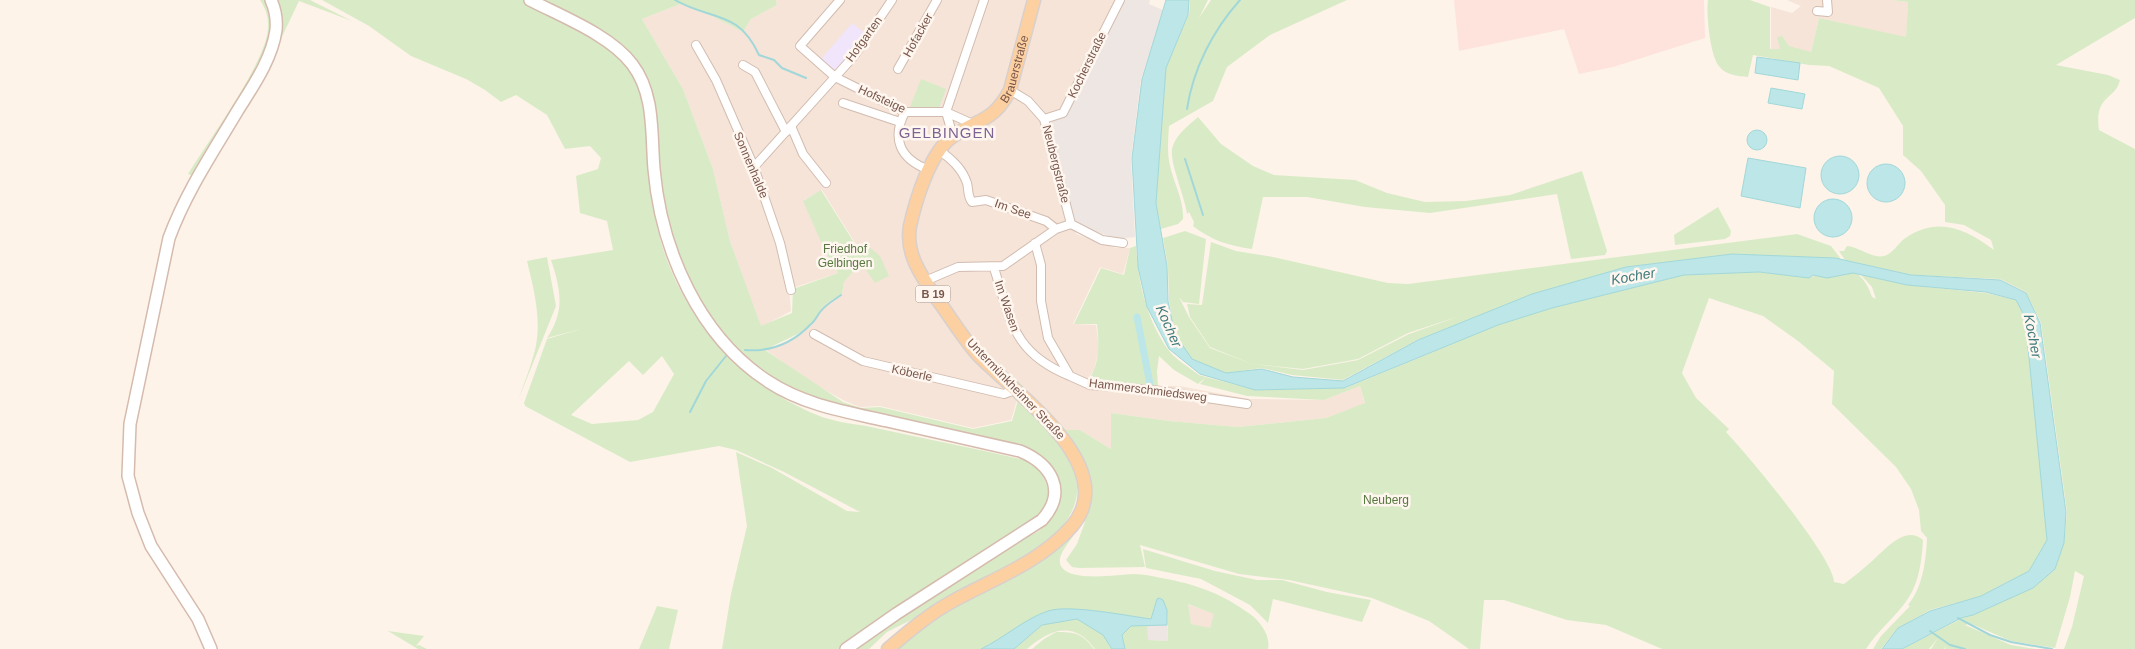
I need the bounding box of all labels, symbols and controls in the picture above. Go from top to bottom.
street label: Hofacker [900,11,936,59]
street label: Hofgarten [843,14,885,64]
street label: Kocherstraße [1065,29,1109,100]
street label: Brauerstraße [997,33,1031,106]
street label: Hofsteige [856,82,908,116]
street label: Neubergstraße [1040,123,1073,205]
district label: GELBINGEN [899,124,995,141]
street label: Sonnenhalde [731,130,771,201]
street label: Im See [993,196,1034,222]
park label: Friedhof Gelbingen [818,242,872,270]
water label: Kocher [1610,264,1658,288]
street label: Im Wasen [992,278,1022,334]
road number: B 19 [916,286,950,302]
water label: Kocher [1153,302,1186,351]
water label: Kocher [2021,313,2045,361]
street label: Untermünkheimer Straße [964,336,1068,443]
street label: Köberle [890,362,934,384]
street label: Hammerschmiedsweg [1088,376,1208,404]
park label: Neuberg [1363,493,1409,507]

